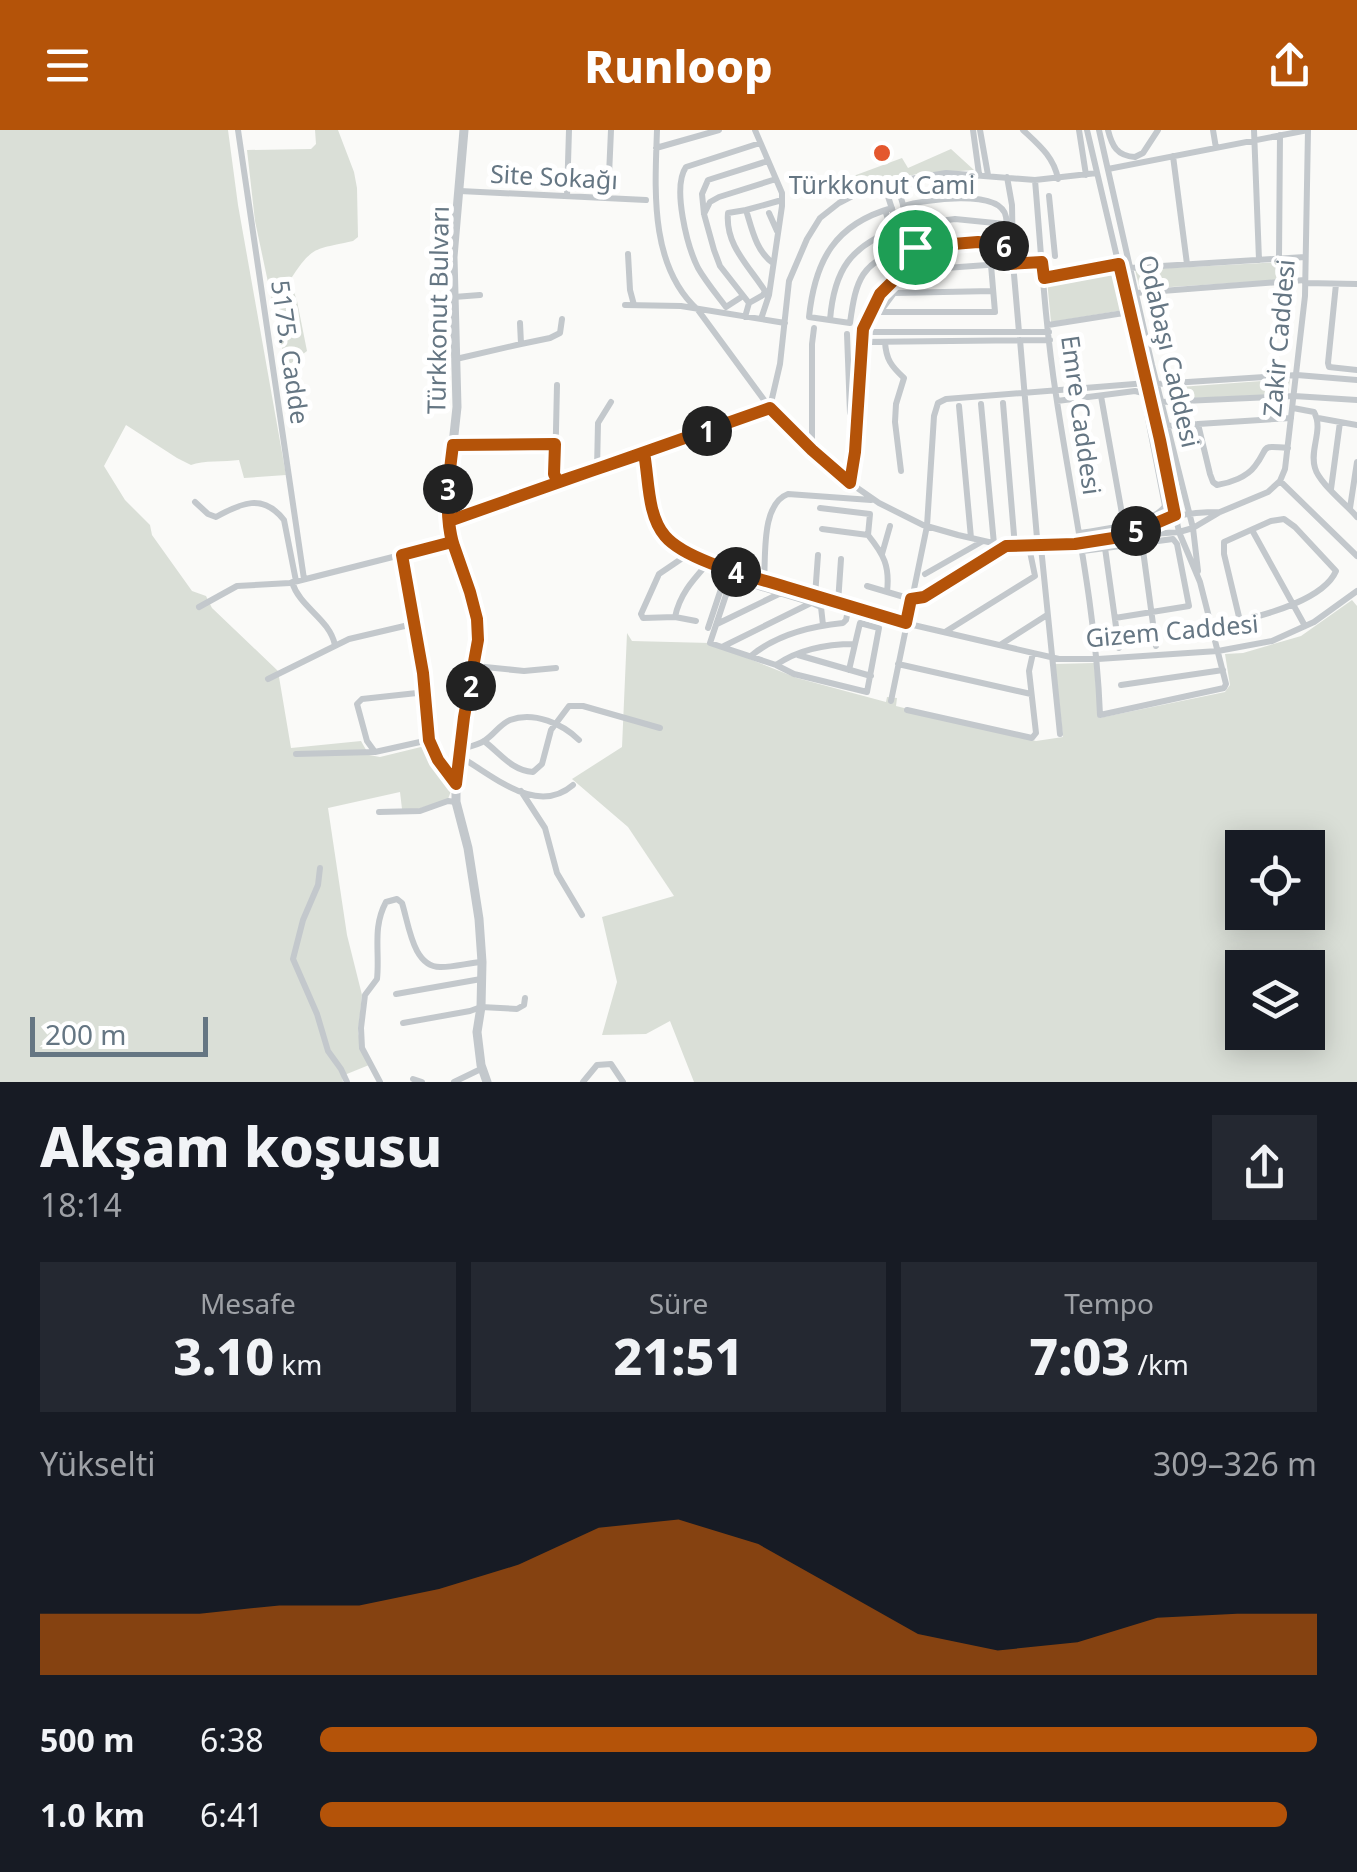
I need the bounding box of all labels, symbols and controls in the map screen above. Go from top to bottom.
text: Runloop [584,35,773,96]
icon: menu [40,38,95,93]
icon: share [1262,38,1317,93]
marker: Türkkonut Cami [871,142,893,164]
street label: Site Sokağı [489,156,619,196]
place label: Türkkonut Cami [789,167,975,201]
pin [873,205,958,290]
street label: Türkkonut Bulvarı [418,206,456,414]
icon: arrive [888,220,943,275]
pin: 6 [979,221,1029,271]
text: 6 [996,227,1012,265]
street label: Odabaşı Caddesi [1131,252,1209,450]
street label: Zakir Caddesi [1254,258,1302,418]
street label: 5175. Cadde [264,278,318,426]
street label: Emre Caddesi [1054,333,1110,497]
pin: 1 [682,406,732,456]
text: 1 [699,412,715,450]
pin: 3 [423,464,473,514]
text: 3 [440,470,456,508]
pin: 5 [1111,506,1161,556]
text: 5 [1128,512,1144,550]
pin: 4 [711,547,761,597]
text: 4 [728,553,744,591]
street label: Gizem Caddesi [1084,606,1260,654]
pin: 2 [446,661,496,711]
text: 2 [463,667,479,705]
map controls [1225,830,1325,1050]
button: locate [1225,830,1325,930]
button: layers [1225,950,1325,1050]
scale bar [30,1012,208,1056]
text: 200 m [45,1015,127,1053]
text: Akşam koşusu [40,1108,442,1183]
button: share [1212,1115,1317,1220]
text: 18:14 [40,1183,122,1226]
text: Mesafe [200,1284,296,1322]
text: Süre [649,1284,708,1322]
text: Tempo [1064,1284,1154,1322]
text: 3.10 [173,1322,274,1390]
text: 21:51 [614,1322,743,1390]
text: 7:03 [1029,1322,1130,1390]
text: km [274,1345,323,1383]
text: /km [1130,1345,1189,1383]
text: Yükselti [40,1442,155,1485]
text: 309–326 m [1153,1442,1317,1485]
text: 500 m [40,1718,134,1761]
text: 6:38 [200,1718,264,1761]
text: 1.0 km [40,1793,145,1836]
text: 6:41 [200,1793,264,1836]

